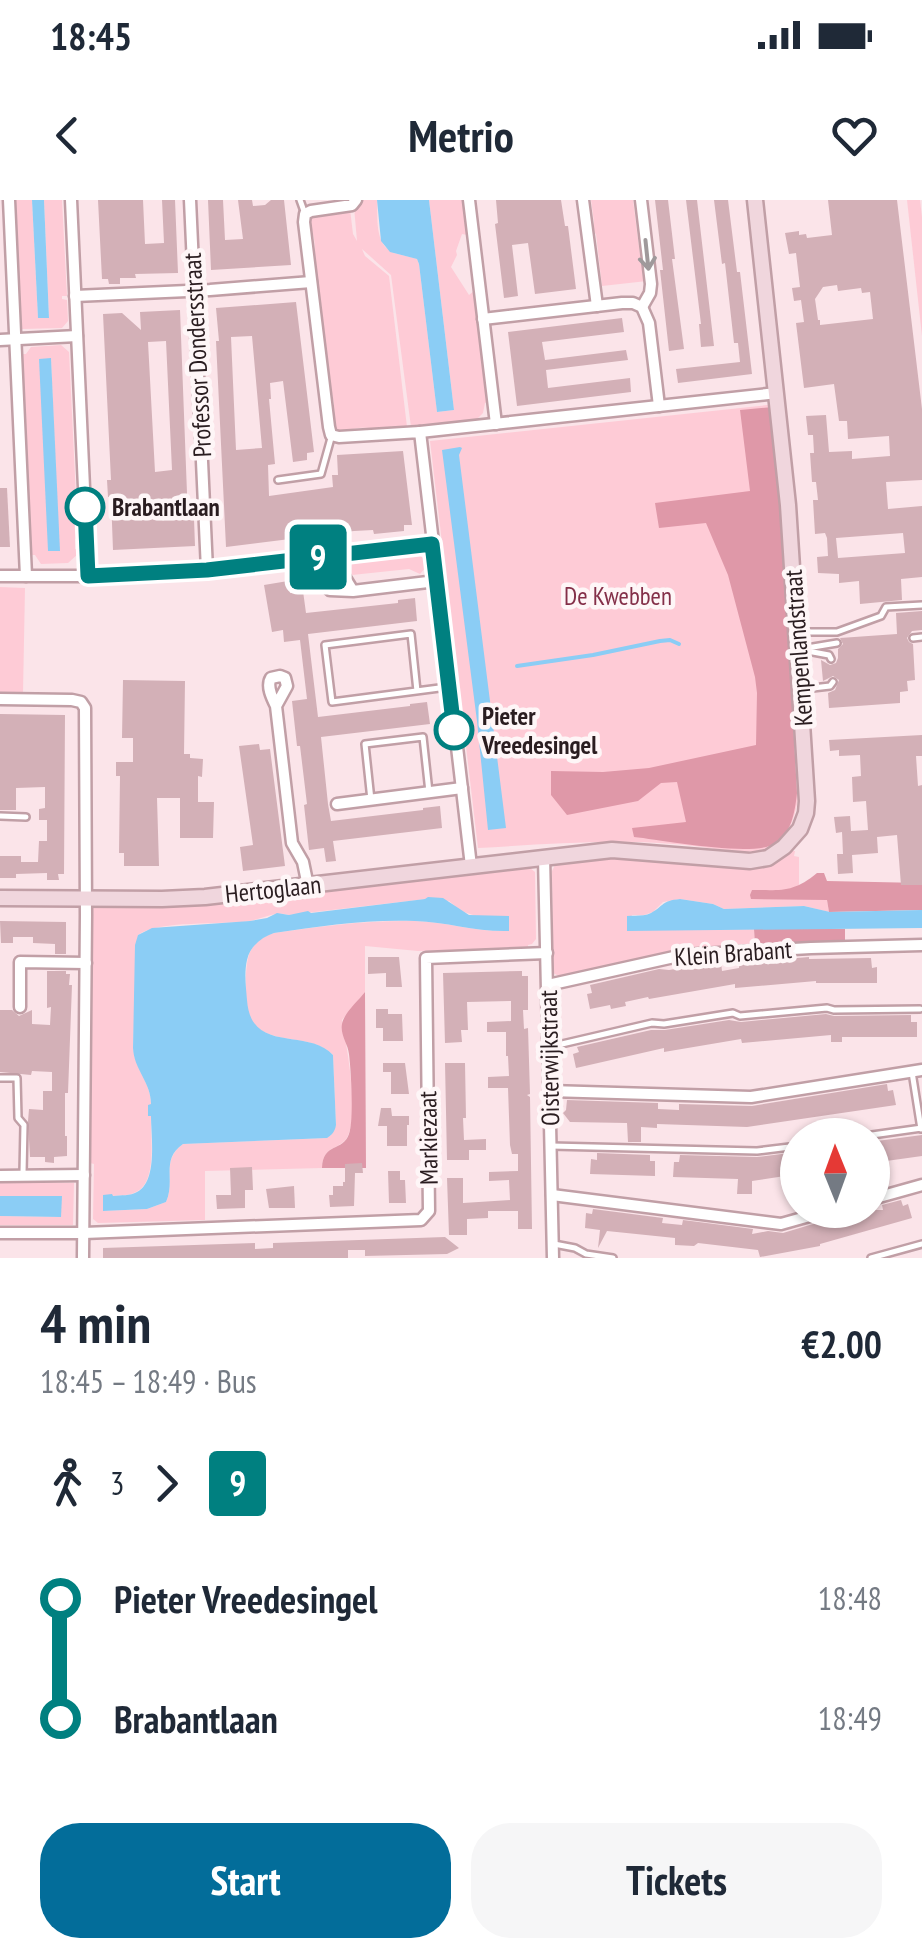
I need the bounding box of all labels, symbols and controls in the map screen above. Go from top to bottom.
text: 18:45 [50,11,132,60]
text: Metrio [408,106,514,164]
icon: back [40,108,95,163]
icon: heart [827,108,882,163]
one-way arrow [638,238,657,270]
street label: Professor Dondersstraat [176,252,218,458]
marker: Brabantlaan [66,488,104,526]
place label: Brabantlaan [112,491,220,523]
line badge: 9 [286,524,350,590]
text: 9 [310,534,326,580]
street label: Kempenlandstraat [777,569,819,727]
park label: De Kwebben [564,580,672,612]
place label: Pieter Vreedesingel [481,700,598,761]
marker: Pieter Vreedesingel [435,711,473,749]
street label: Hertoglaan [223,868,323,910]
street label: Klein Brabant [673,933,793,973]
street label: Oisterwijkstraat [532,990,566,1126]
street label: Markiezaat [411,1091,445,1185]
north arrow [780,1118,890,1228]
map controls [780,1118,890,1228]
text: 4 min [40,1287,151,1358]
text: €2.00 [801,1319,882,1368]
text: 18:45 – 18:49 · Bus [40,1360,257,1402]
icon: walk [40,1456,95,1511]
icon: forward [139,1456,194,1511]
text: 9 [229,1460,246,1506]
text: 3 [110,1462,124,1504]
text: Pieter Vreedesingel [114,1574,378,1623]
text: 18:48 [818,1577,882,1619]
text: Brabantlaan [114,1694,278,1743]
text: 18:49 [818,1697,882,1739]
button: Start [40,1823,451,1938]
button: Tickets [471,1823,882,1938]

